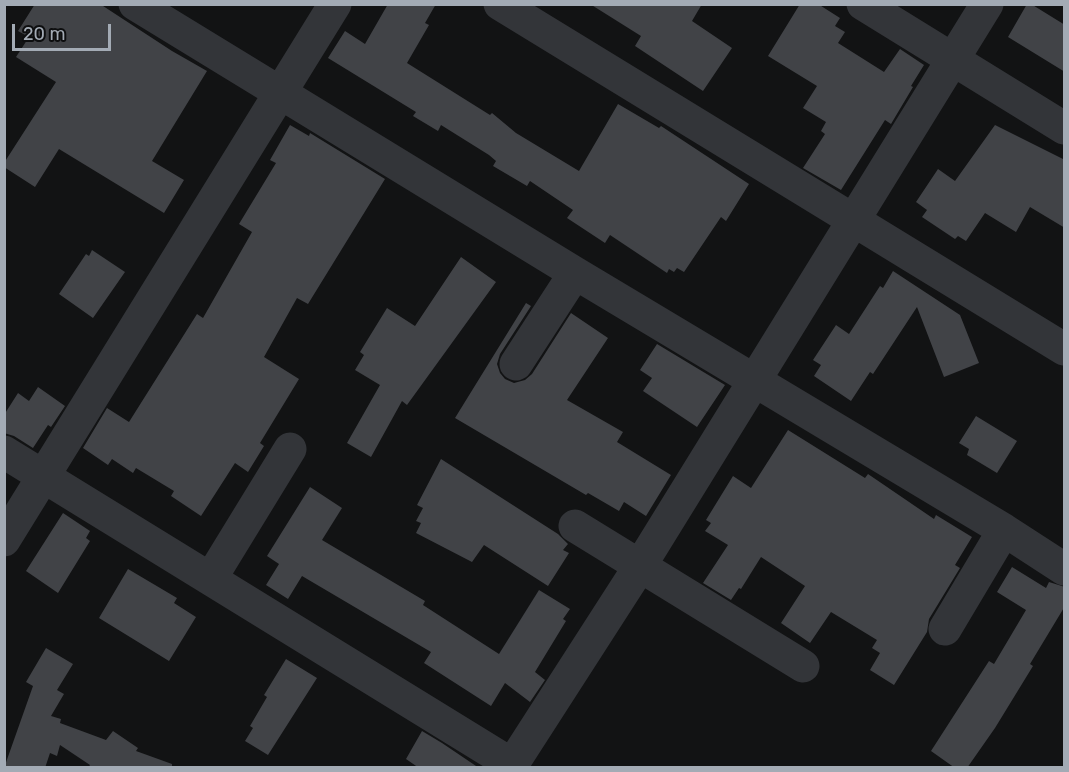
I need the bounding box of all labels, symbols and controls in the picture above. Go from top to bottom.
scale bar [15,12,114,50]
text: 20 m [23,23,65,45]

